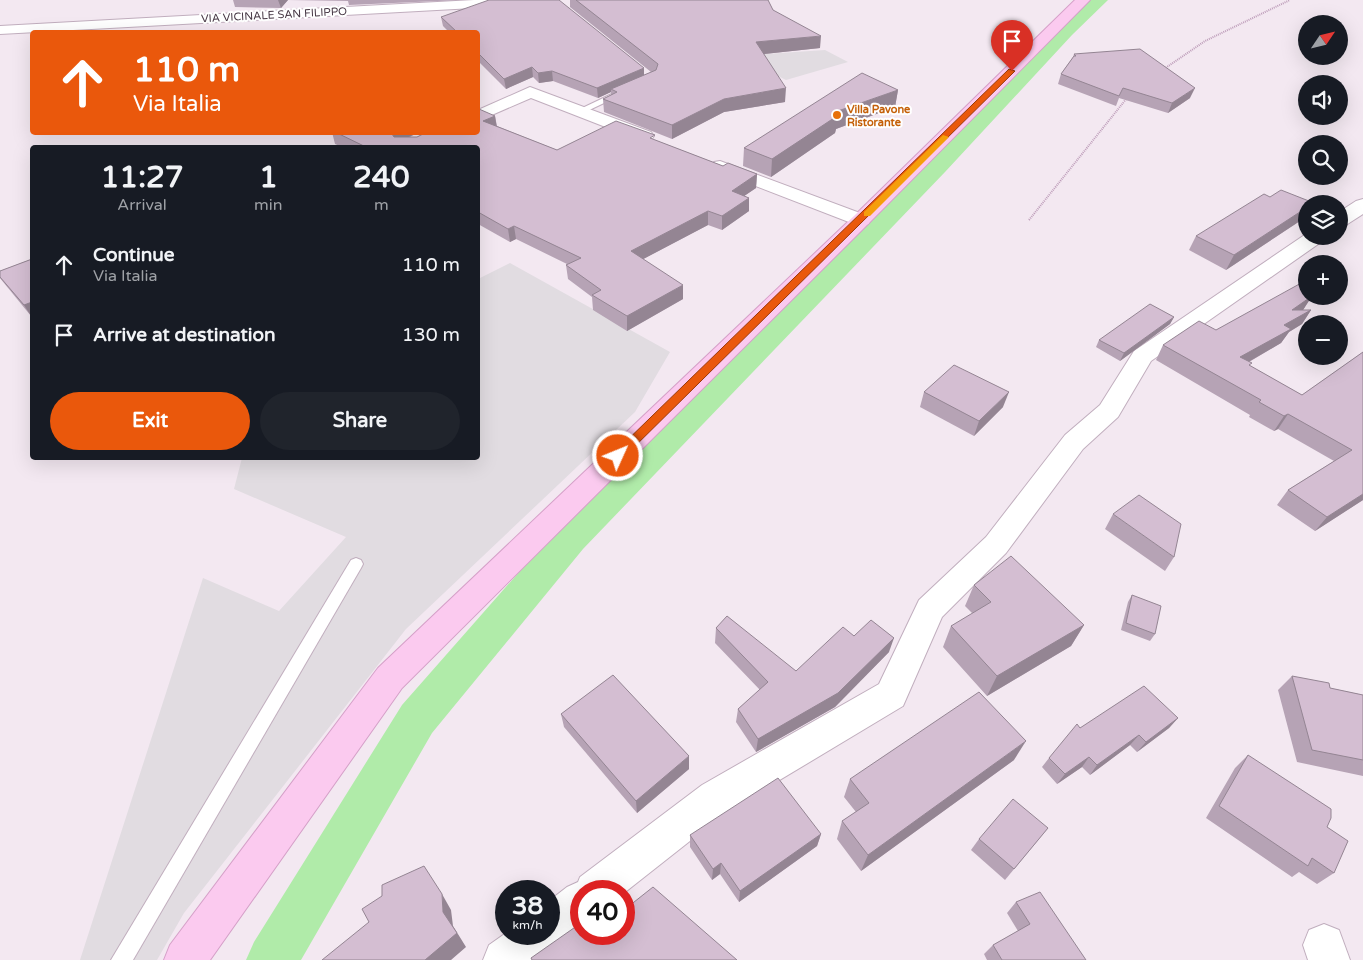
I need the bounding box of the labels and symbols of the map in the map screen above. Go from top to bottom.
street label: VIA VICINALE SAN FILIPPO [201,5,347,25]
north arrow [1298,15,1348,65]
pin [991,20,1033,71]
place label: Villa Pavone Ristorante [847,103,911,129]
marker: Villa Pavone Ristorante [831,109,843,121]
position arrow [591,429,643,481]
speed limit sign: 40 [570,880,635,945]

